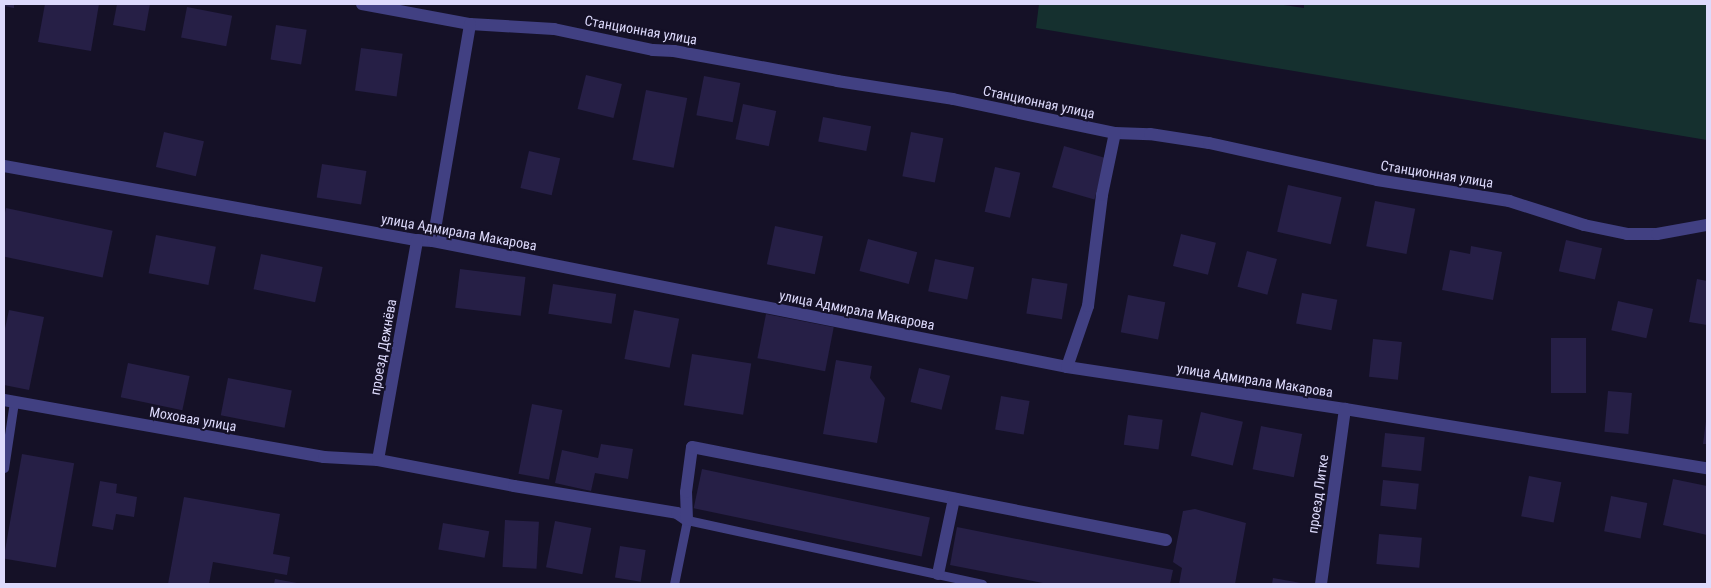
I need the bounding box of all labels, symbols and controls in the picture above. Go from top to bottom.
street label: Станционная улица [583,12,699,48]
street label: Станционная улица [982,82,1096,122]
street label: Станционная улица [1379,157,1495,191]
street label: улица Адмирала Макарова [380,210,538,254]
street label: улица Адмирала Макарова [778,287,936,333]
street label: проезд Дежнёва [366,298,400,396]
street label: улица Адмирала Макарова [1176,359,1334,401]
street label: Моховая улица [148,403,238,435]
street label: проезд Литке [1304,453,1332,535]

